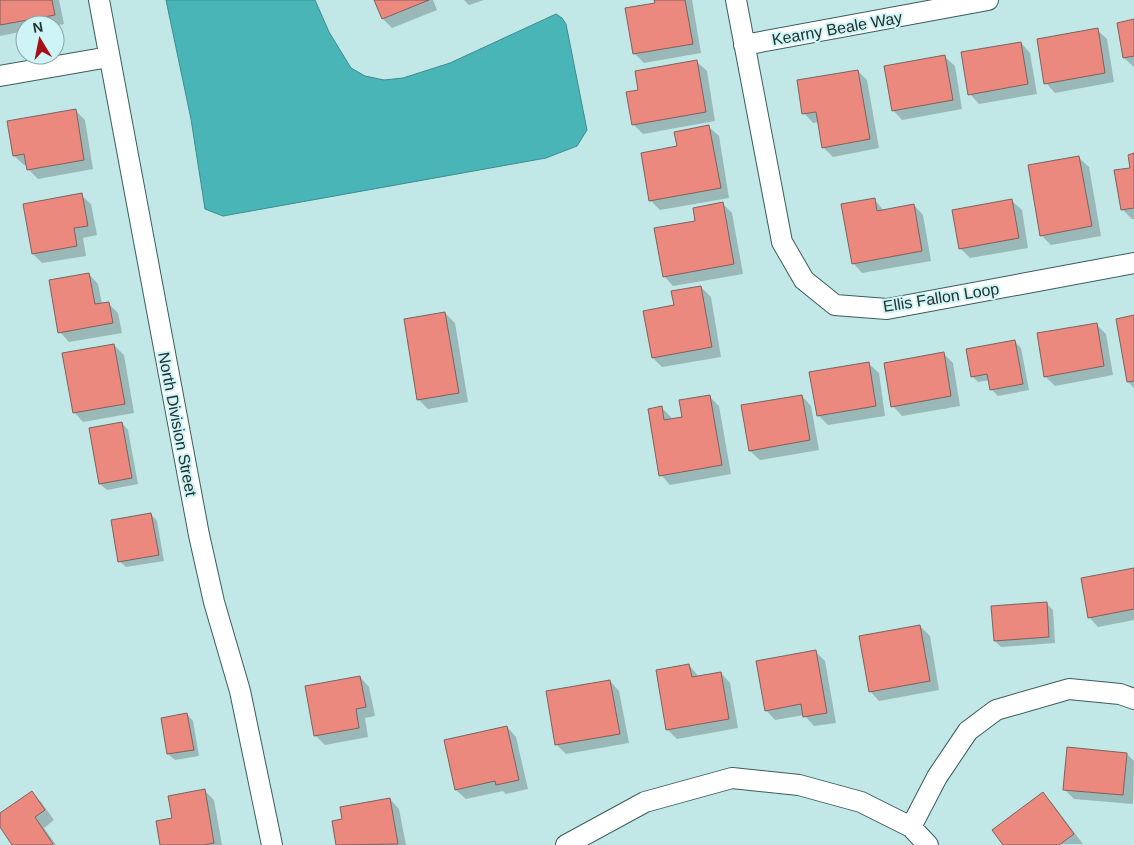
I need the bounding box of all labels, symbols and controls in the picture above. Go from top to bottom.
street label: Kearny Beale Way [771,9,904,48]
north arrow [15,15,65,65]
text: N [31,18,44,36]
street label: Ellis Fallon Loop [882,280,1000,315]
street label: North Division Street [155,350,200,498]

